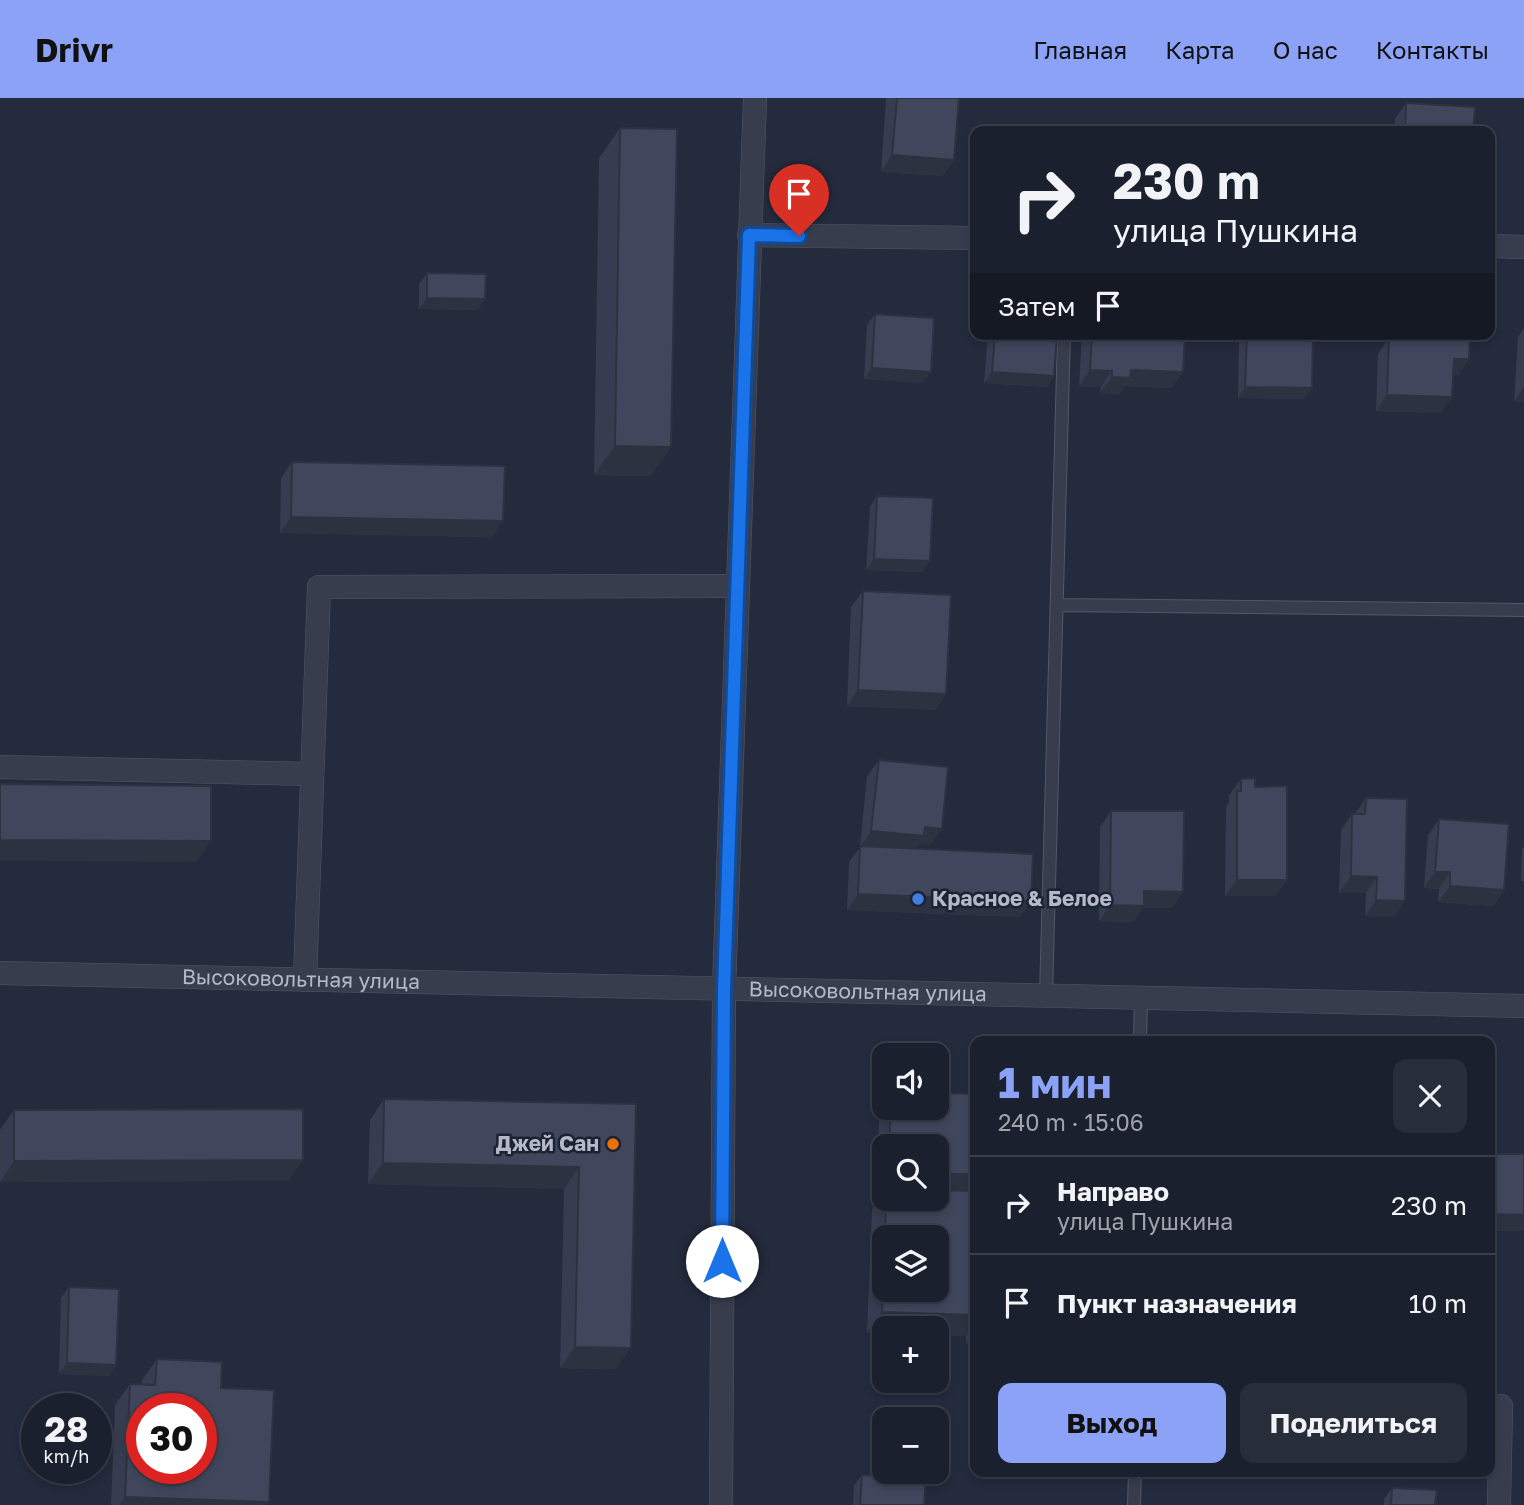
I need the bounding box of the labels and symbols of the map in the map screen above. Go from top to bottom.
pin [769,164,829,236]
place label: Красное & Белое [932,885,1112,911]
marker: Красное & Белое [910,891,926,907]
street label: Высоковольтная улица [182,963,420,994]
street label: Высоковольтная улица [749,975,987,1006]
place label: Джей Сан [496,1130,599,1156]
marker: Джей Сан [605,1136,621,1152]
position arrow [685,1224,759,1298]
speed limit sign: 30 [126,1393,217,1484]

